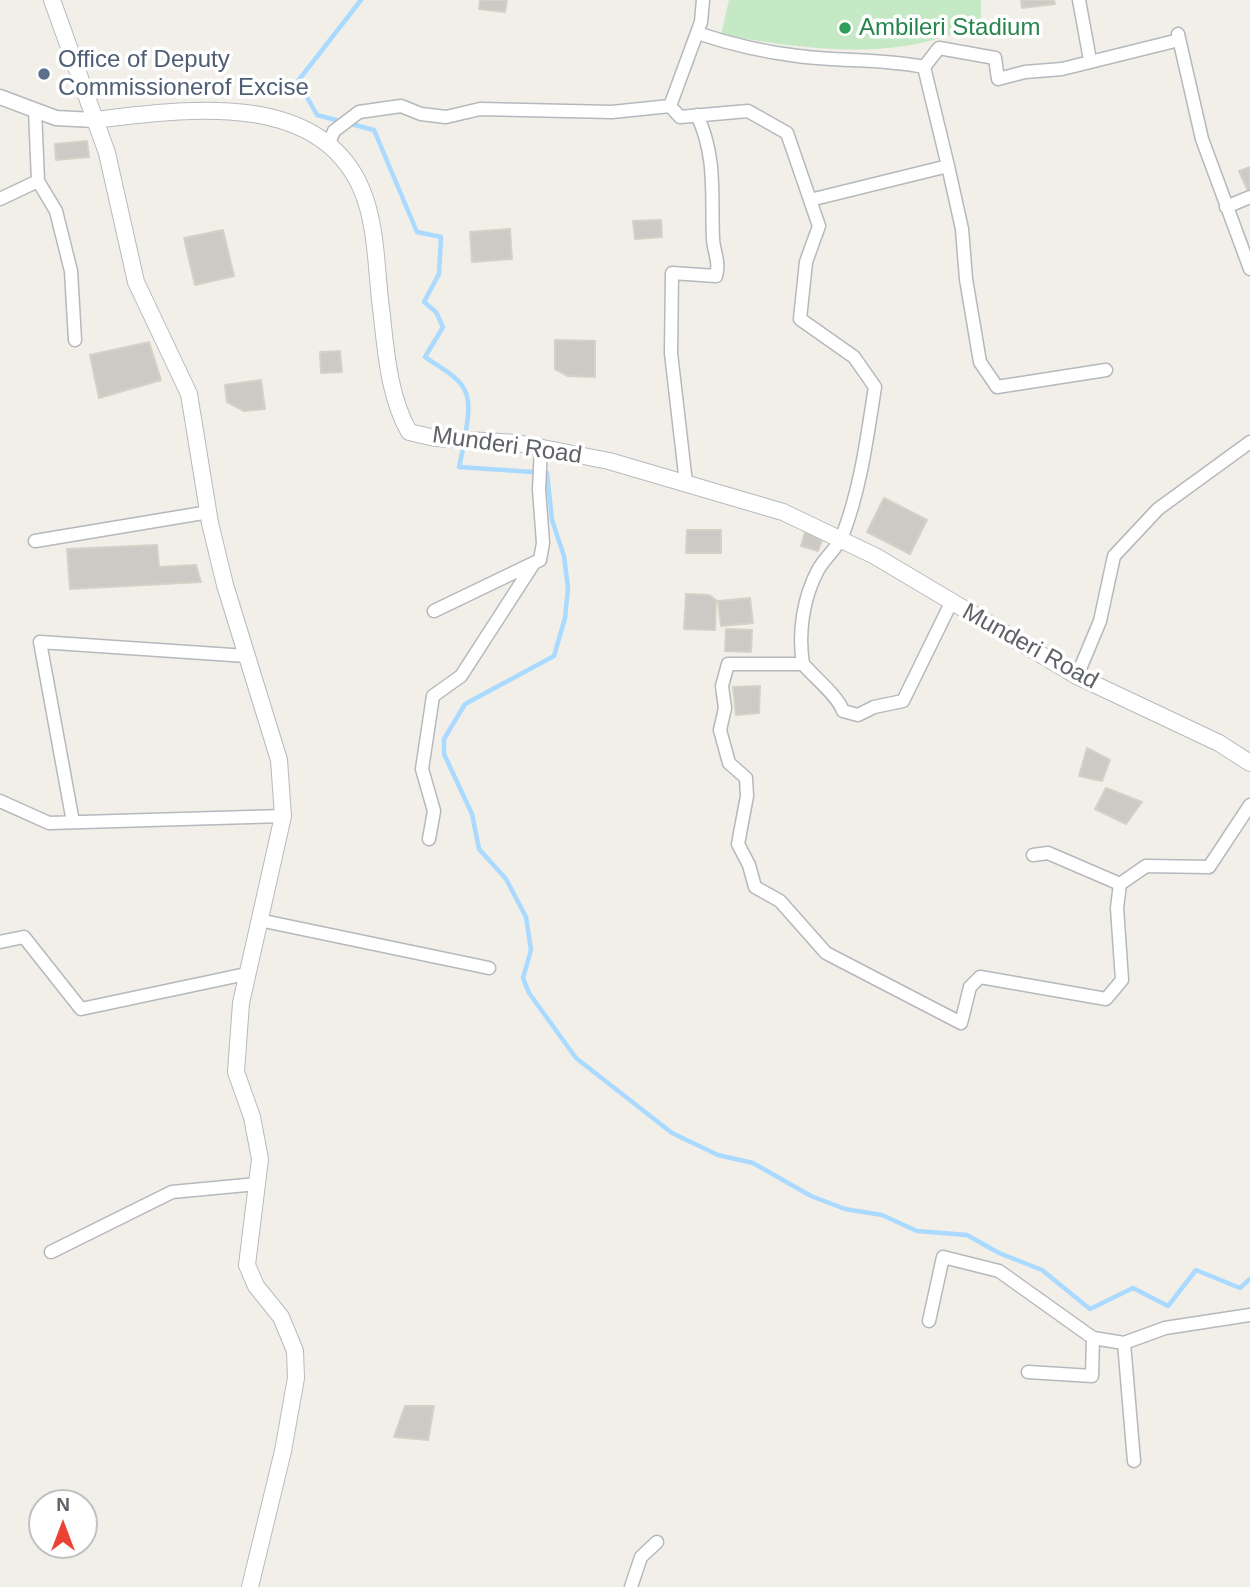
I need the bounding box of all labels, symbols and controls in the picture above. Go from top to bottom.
place label: Ambileri Stadium [859,14,1040,42]
marker: Ambileri Stadium [837,20,853,36]
place label: Office of Deputy Commissionerof Excise [58,46,309,102]
marker: Office of Deputy Commissionerof Excise [36,66,52,82]
street label: Munderi Road [430,421,584,471]
street label: Munderi Road [957,598,1103,696]
north arrow [28,1489,98,1559]
text: N [56,1494,70,1515]

